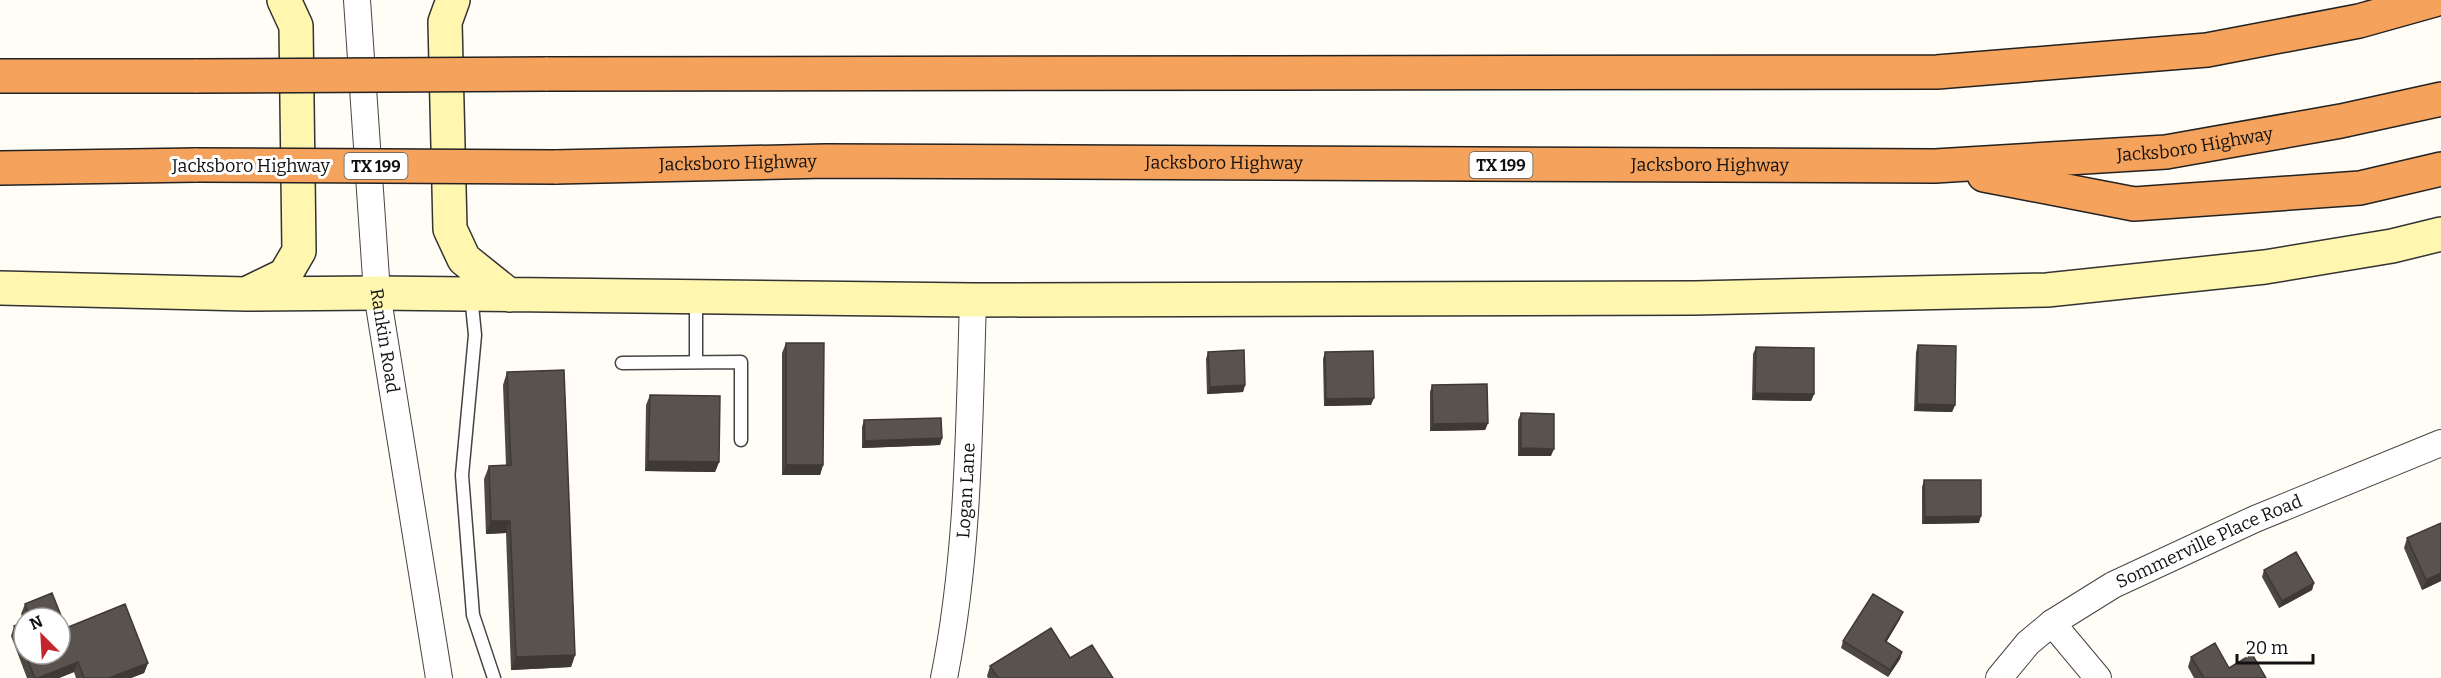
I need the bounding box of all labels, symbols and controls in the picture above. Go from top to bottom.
street label: Jacksboro Highway [2115,122,2275,166]
street label: Jacksboro Highway [658,150,818,176]
street label: Jacksboro Highway [1144,151,1304,174]
road number: TX 199 [1470,152,1532,178]
road number: TX 199 [344,153,407,179]
street label: Jacksboro Highway [1630,154,1789,176]
street label: Jacksboro Highway [171,155,330,177]
street label: Rankin Road [365,287,404,395]
street label: Logan Lane [952,442,980,539]
street label: Sommerville Place Road [2112,490,2306,593]
north arrow [12,606,72,666]
text: N [27,612,46,634]
scale bar [2237,627,2314,665]
text: 20 m [2246,637,2288,659]

